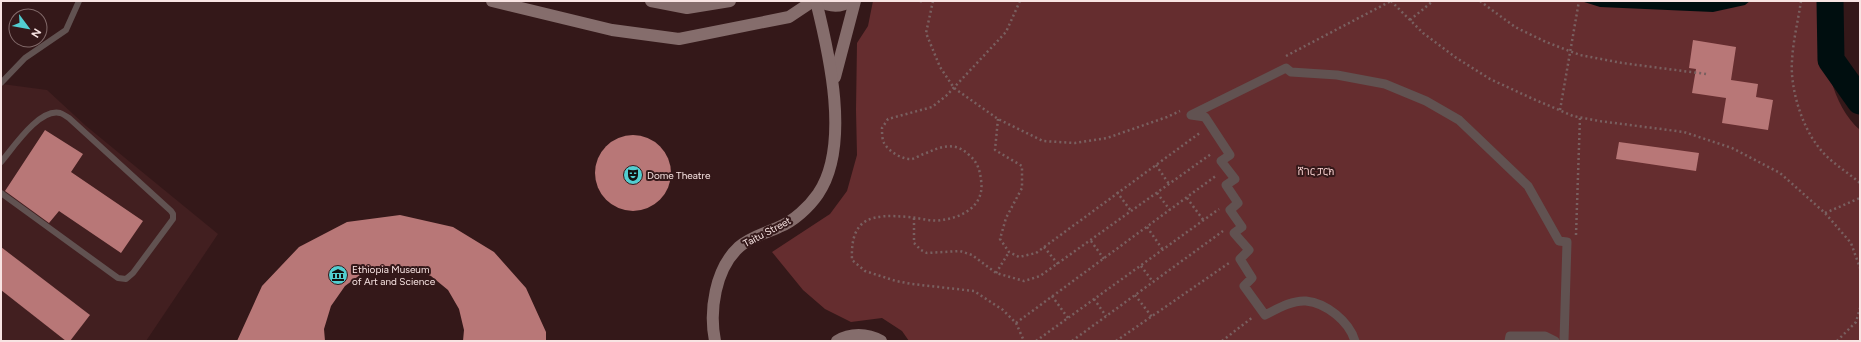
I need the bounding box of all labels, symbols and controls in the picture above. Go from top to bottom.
north arrow [8,8,48,48]
text: N [28,26,44,40]
theatre icon: Dome Theatre [622,164,644,186]
park label: ሸገር ፓርክ [1297,165,1335,178]
place label: Dome Theatre [647,169,711,182]
street label: Taitu Street [741,214,793,250]
place label: Ethiopia Museum of Art and Science [352,263,436,288]
museum icon: Ethiopia Museum of Art and Science [327,264,349,286]

